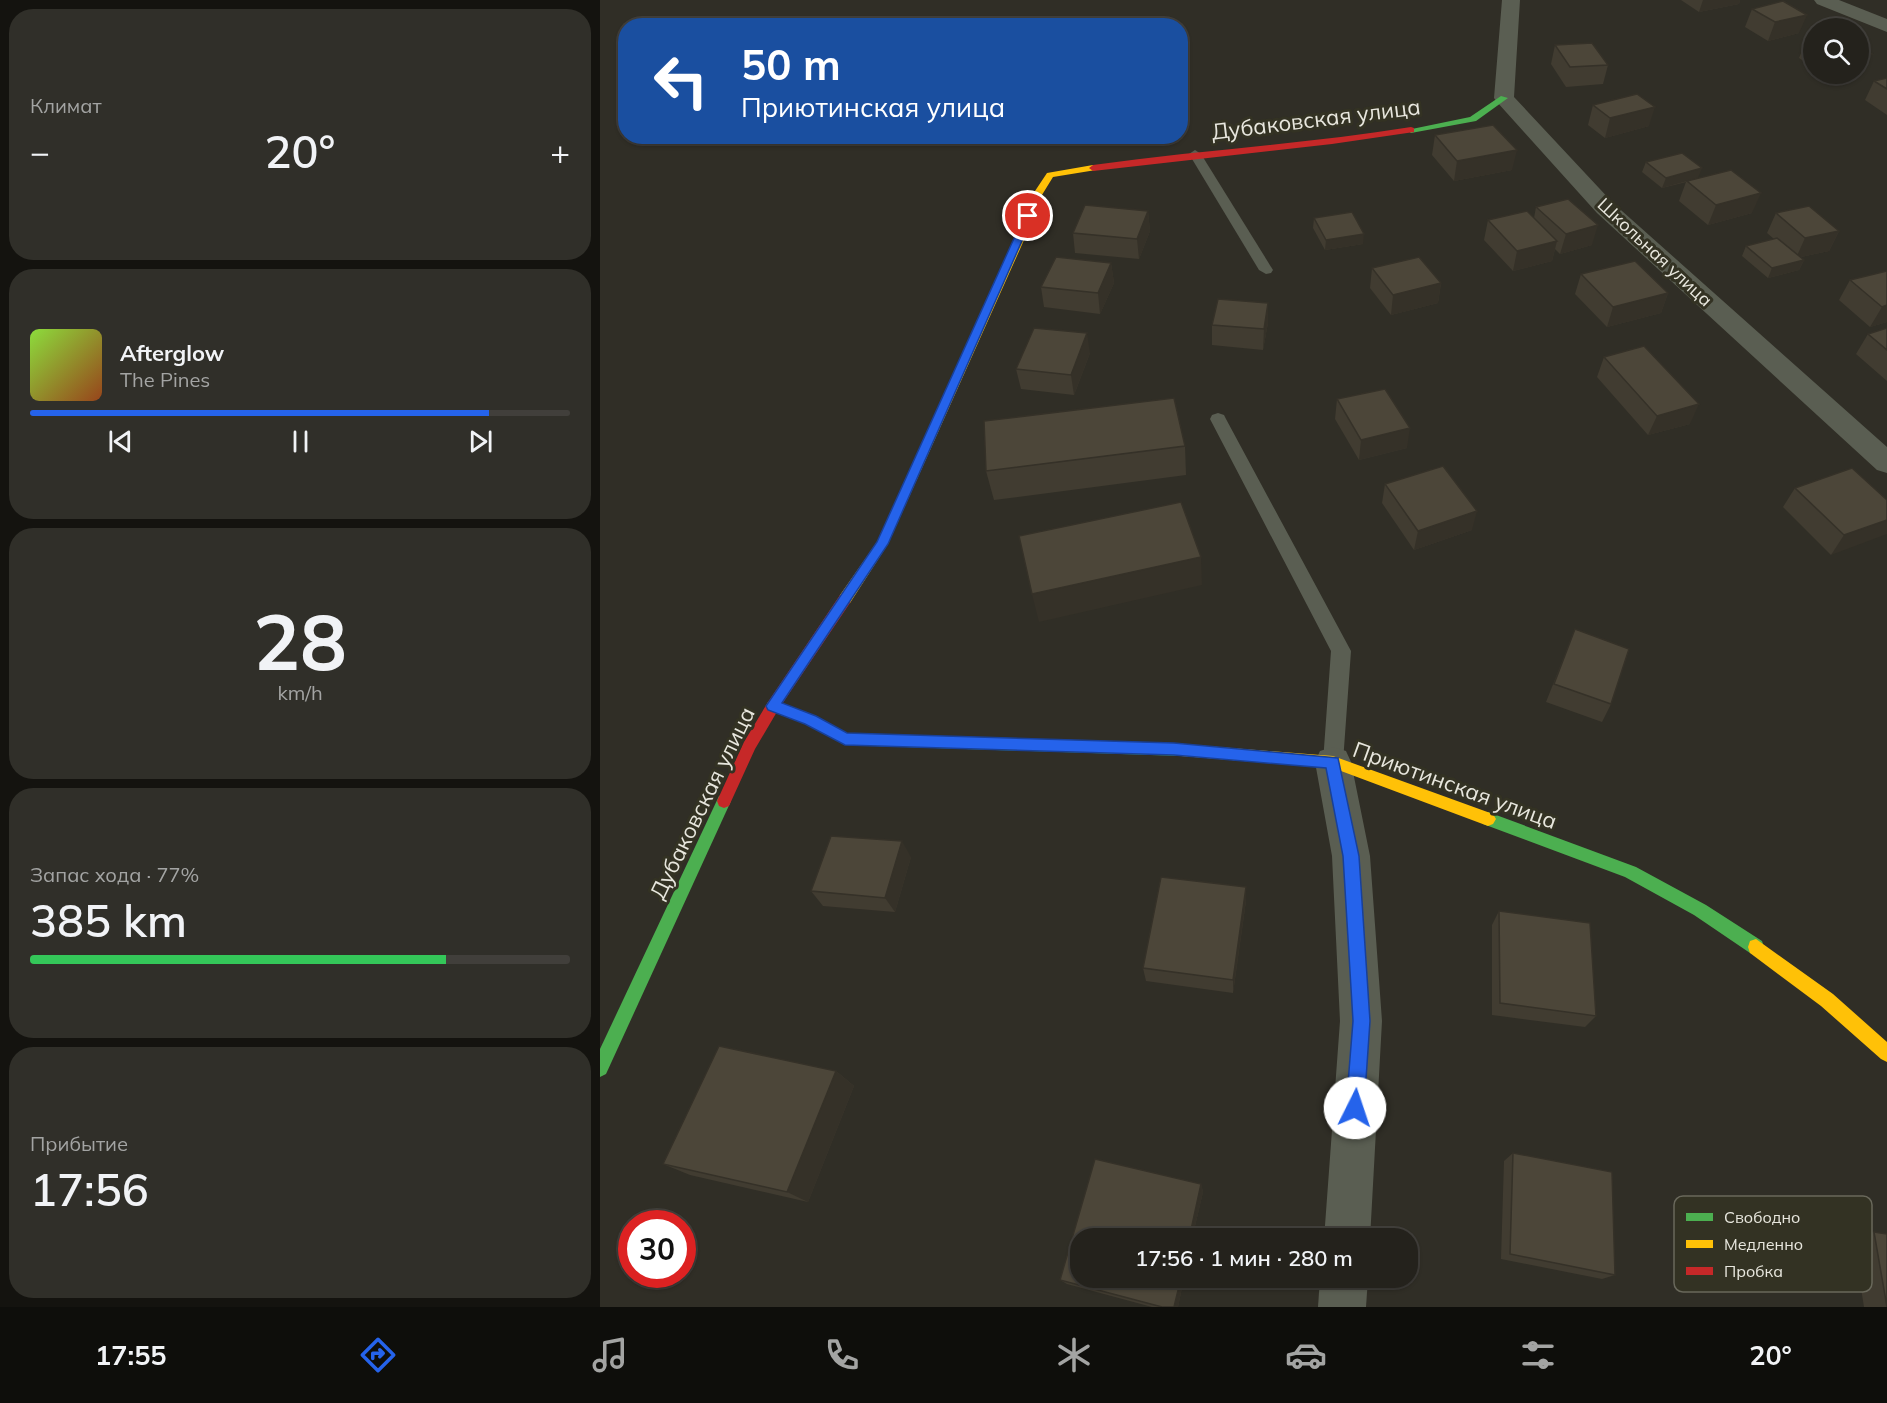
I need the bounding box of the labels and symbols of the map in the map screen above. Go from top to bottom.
street label: Дубаковская улица [1210,92,1422,146]
pin [1002,190,1053,241]
street label: Школьная улица [1593,193,1717,311]
street label: Дубаковская улица [643,702,761,904]
street label: Приютинская улица [1349,735,1561,835]
position arrow [1323,1076,1387,1140]
legend [1674,1196,1872,1292]
text: Свободно [1724,1207,1800,1227]
speed limit sign: 30 [618,1210,696,1288]
text: Медленно [1724,1234,1803,1254]
text: Пробка [1724,1261,1783,1281]

